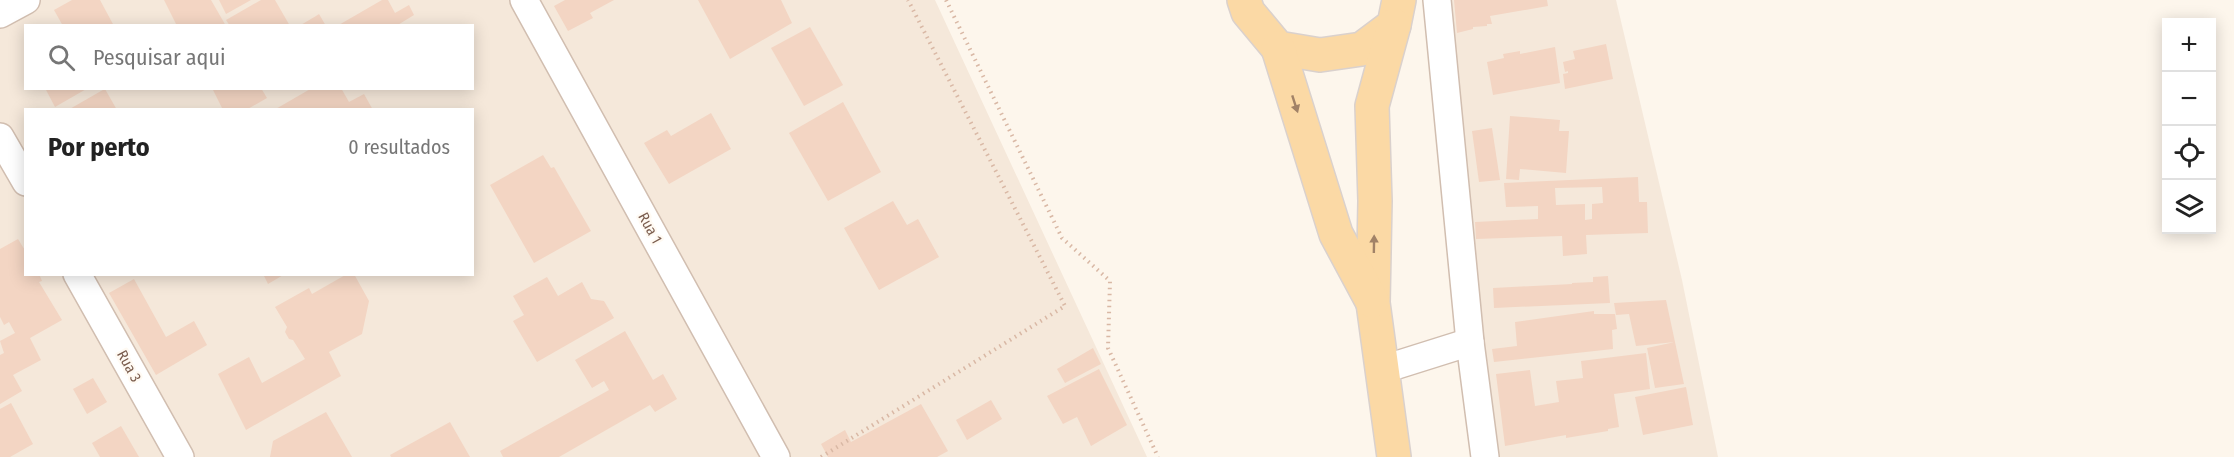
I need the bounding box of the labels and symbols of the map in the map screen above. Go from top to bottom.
one-way arrow [1291,95,1300,113]
street label: Rua 1 [634,209,666,247]
one-way arrow [1369,235,1379,254]
street label: Rua 3 [113,347,145,385]

